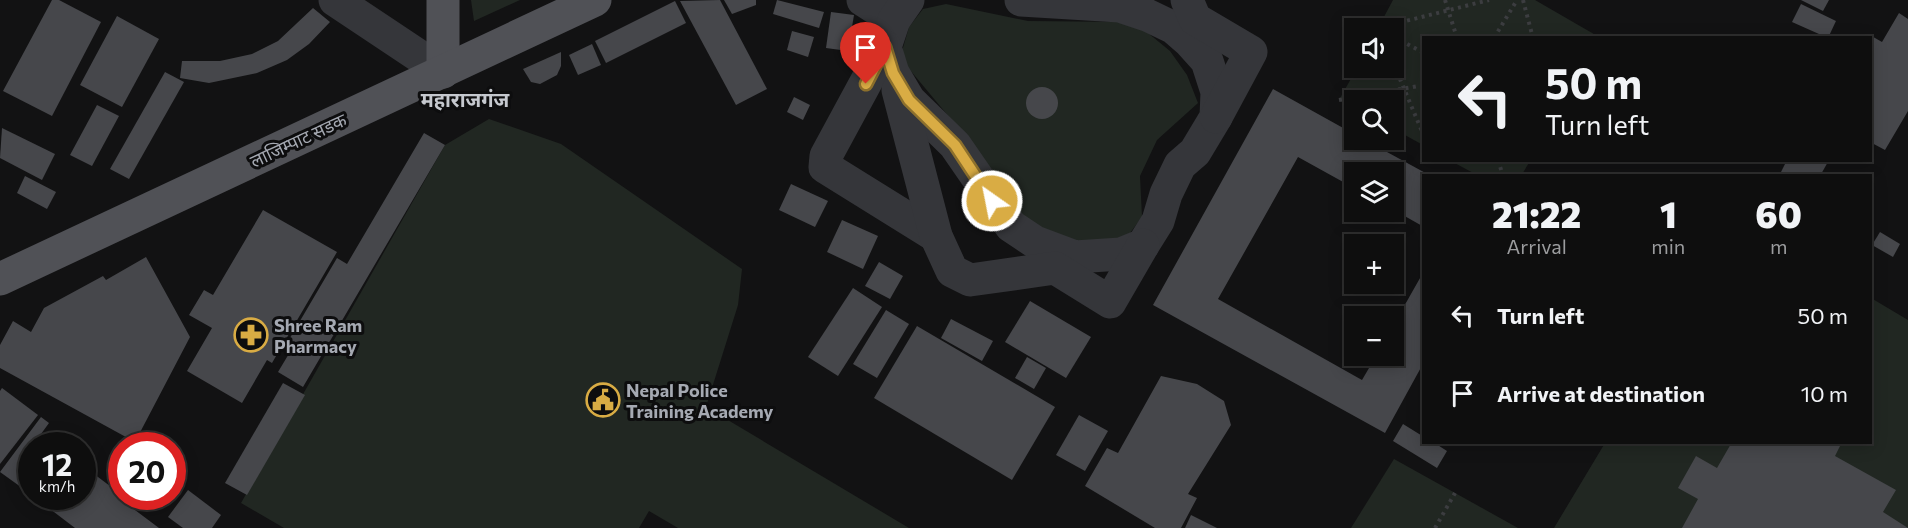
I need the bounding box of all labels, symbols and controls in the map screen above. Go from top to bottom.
map controls [1344,18,1404,366]
button: sound [1344,18,1404,78]
pin [840,22,891,84]
icon: arrive [849,31,882,64]
text: 50 m [1545,56,1642,108]
icon: left [1446,60,1524,138]
district label: महाराजगंज [421,87,511,111]
button: search [1344,90,1404,150]
street label: लाजिम्पाट सडक [246,108,351,172]
text: Turn left [1545,108,1649,141]
button: layers [1344,162,1404,222]
position arrow [960,169,1024,233]
text: 21:22 [1492,191,1581,235]
text: 1 [1660,191,1677,235]
text: 60 [1755,191,1802,235]
button: + [1344,234,1404,294]
text: Arrival [1506,234,1567,258]
text: min [1651,234,1685,258]
text: m [1770,234,1787,258]
icon: left [1446,299,1479,332]
text: Turn left [1497,302,1584,329]
text: 50 m [1798,302,1848,329]
button: − [1344,306,1404,366]
place label: Shree Ram Pharmacy [274,314,362,357]
pharmacy icon: Shree Ram Pharmacy [233,317,269,353]
icon: arrive [1446,377,1479,410]
place label: Nepal Police Training Academy [626,379,774,422]
text: Arrive at destination [1497,380,1705,407]
text: 10 m [1801,380,1848,407]
public building icon: Nepal Police Training Academy [585,382,621,418]
speed limit sign: 20 [108,432,186,510]
text: 12 [42,445,72,482]
text: km/h [39,477,75,495]

